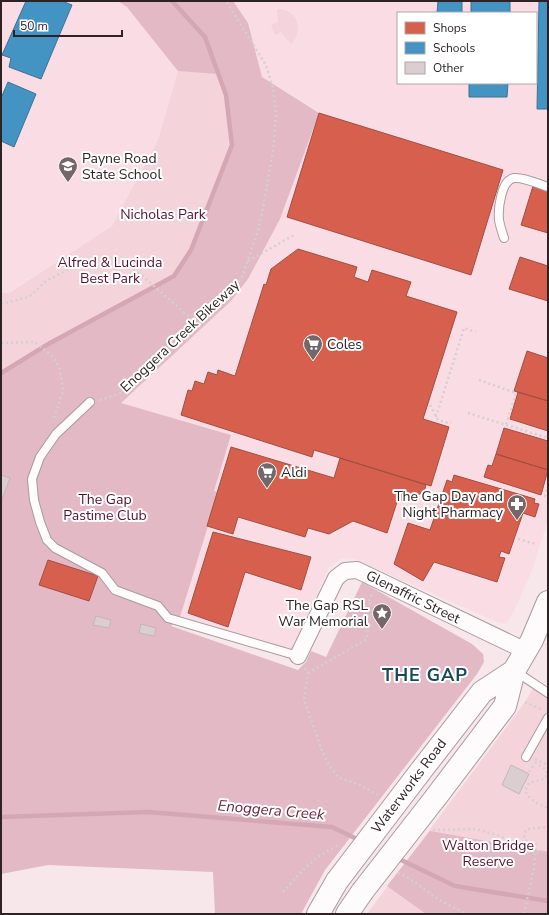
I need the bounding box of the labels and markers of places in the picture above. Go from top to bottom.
place label: Payne Road State School [82,149,162,184]
school or university icon: Payne Road State School [57,155,79,183]
supermarket icon: Coles [302,333,324,361]
place label: Coles [327,335,362,354]
supermarket icon: Aldi [256,461,278,489]
place label: Aldi [281,463,307,482]
place label: The Gap Day and Night Pharmacy [394,487,504,522]
pharmacy icon: The Gap Day and Night Pharmacy [506,493,528,521]
place label: The Gap RSL War Memorial [278,596,369,631]
place icon: The Gap RSL War Memorial [371,602,393,630]

